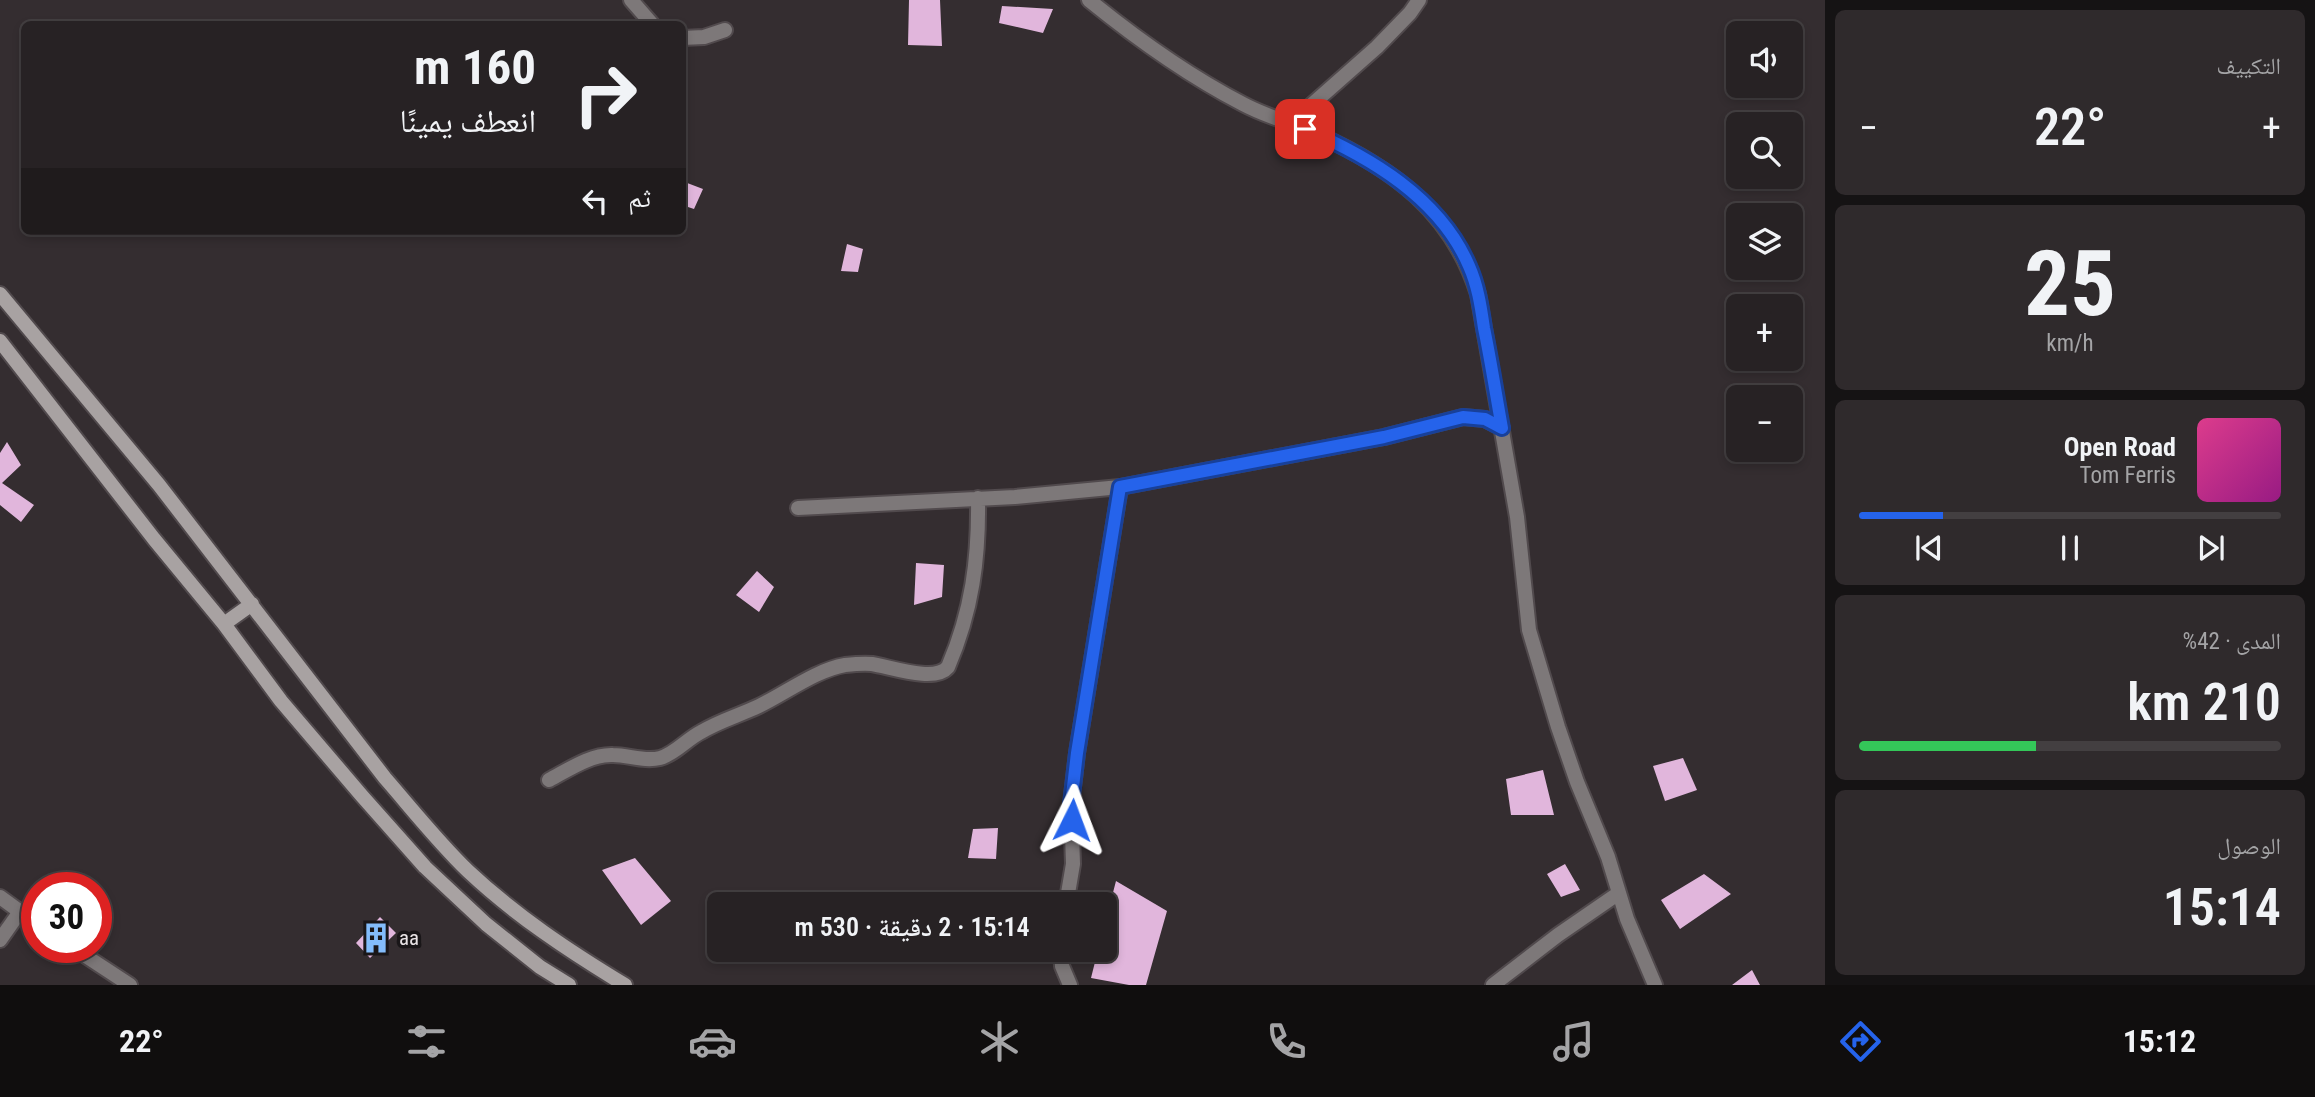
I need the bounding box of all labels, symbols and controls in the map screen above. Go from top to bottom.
map controls [1726,21,1803,462]
button: sound [1726,21,1803,98]
text: 160 m [414,39,536,96]
icon: right [560,49,651,140]
text: التكييف [2216,53,2281,80]
text: 22° [2034,97,2106,158]
pin [1275,99,1335,159]
text: انعطف يمينًا [400,102,536,140]
text: − [1859,106,1878,150]
text: + [2262,106,2281,150]
icon: arrive [1286,110,1324,148]
button: search [1726,112,1803,189]
icon: left [576,182,614,220]
text: ثم [628,183,651,213]
button: layers [1726,203,1803,280]
text: 25 [2024,231,2116,337]
button: + [1726,294,1803,371]
text: km/h [2046,330,2094,357]
button: − [1726,385,1803,462]
text: Open Road [2064,432,2176,462]
text: Tom Ferris [2080,462,2176,489]
icon: previous [1910,529,1948,567]
icon: pause [2051,529,2089,567]
icon: next [2192,529,2230,567]
text: المدى · 42% [2183,628,2281,655]
text: 210 km [2127,672,2281,733]
position arrow [1035,783,1109,857]
text: الوصول [2217,833,2281,860]
speed limit sign: 30 [21,872,112,963]
text: 15:14 [2163,877,2281,938]
text: 15:14 · 2 دقيقة · 530 m [794,912,1030,942]
building icon: aa [359,921,393,955]
place label: aa [399,926,419,950]
icon: filters [402,1017,451,1066]
icon: car [688,1017,737,1066]
icon: climate [975,1017,1024,1066]
icon: phone [1262,1017,1311,1066]
icon: music [1549,1017,1598,1066]
icon: directions [1836,1017,1885,1066]
text: 22° [119,1022,164,1060]
text: 15:12 [2123,1022,2196,1060]

